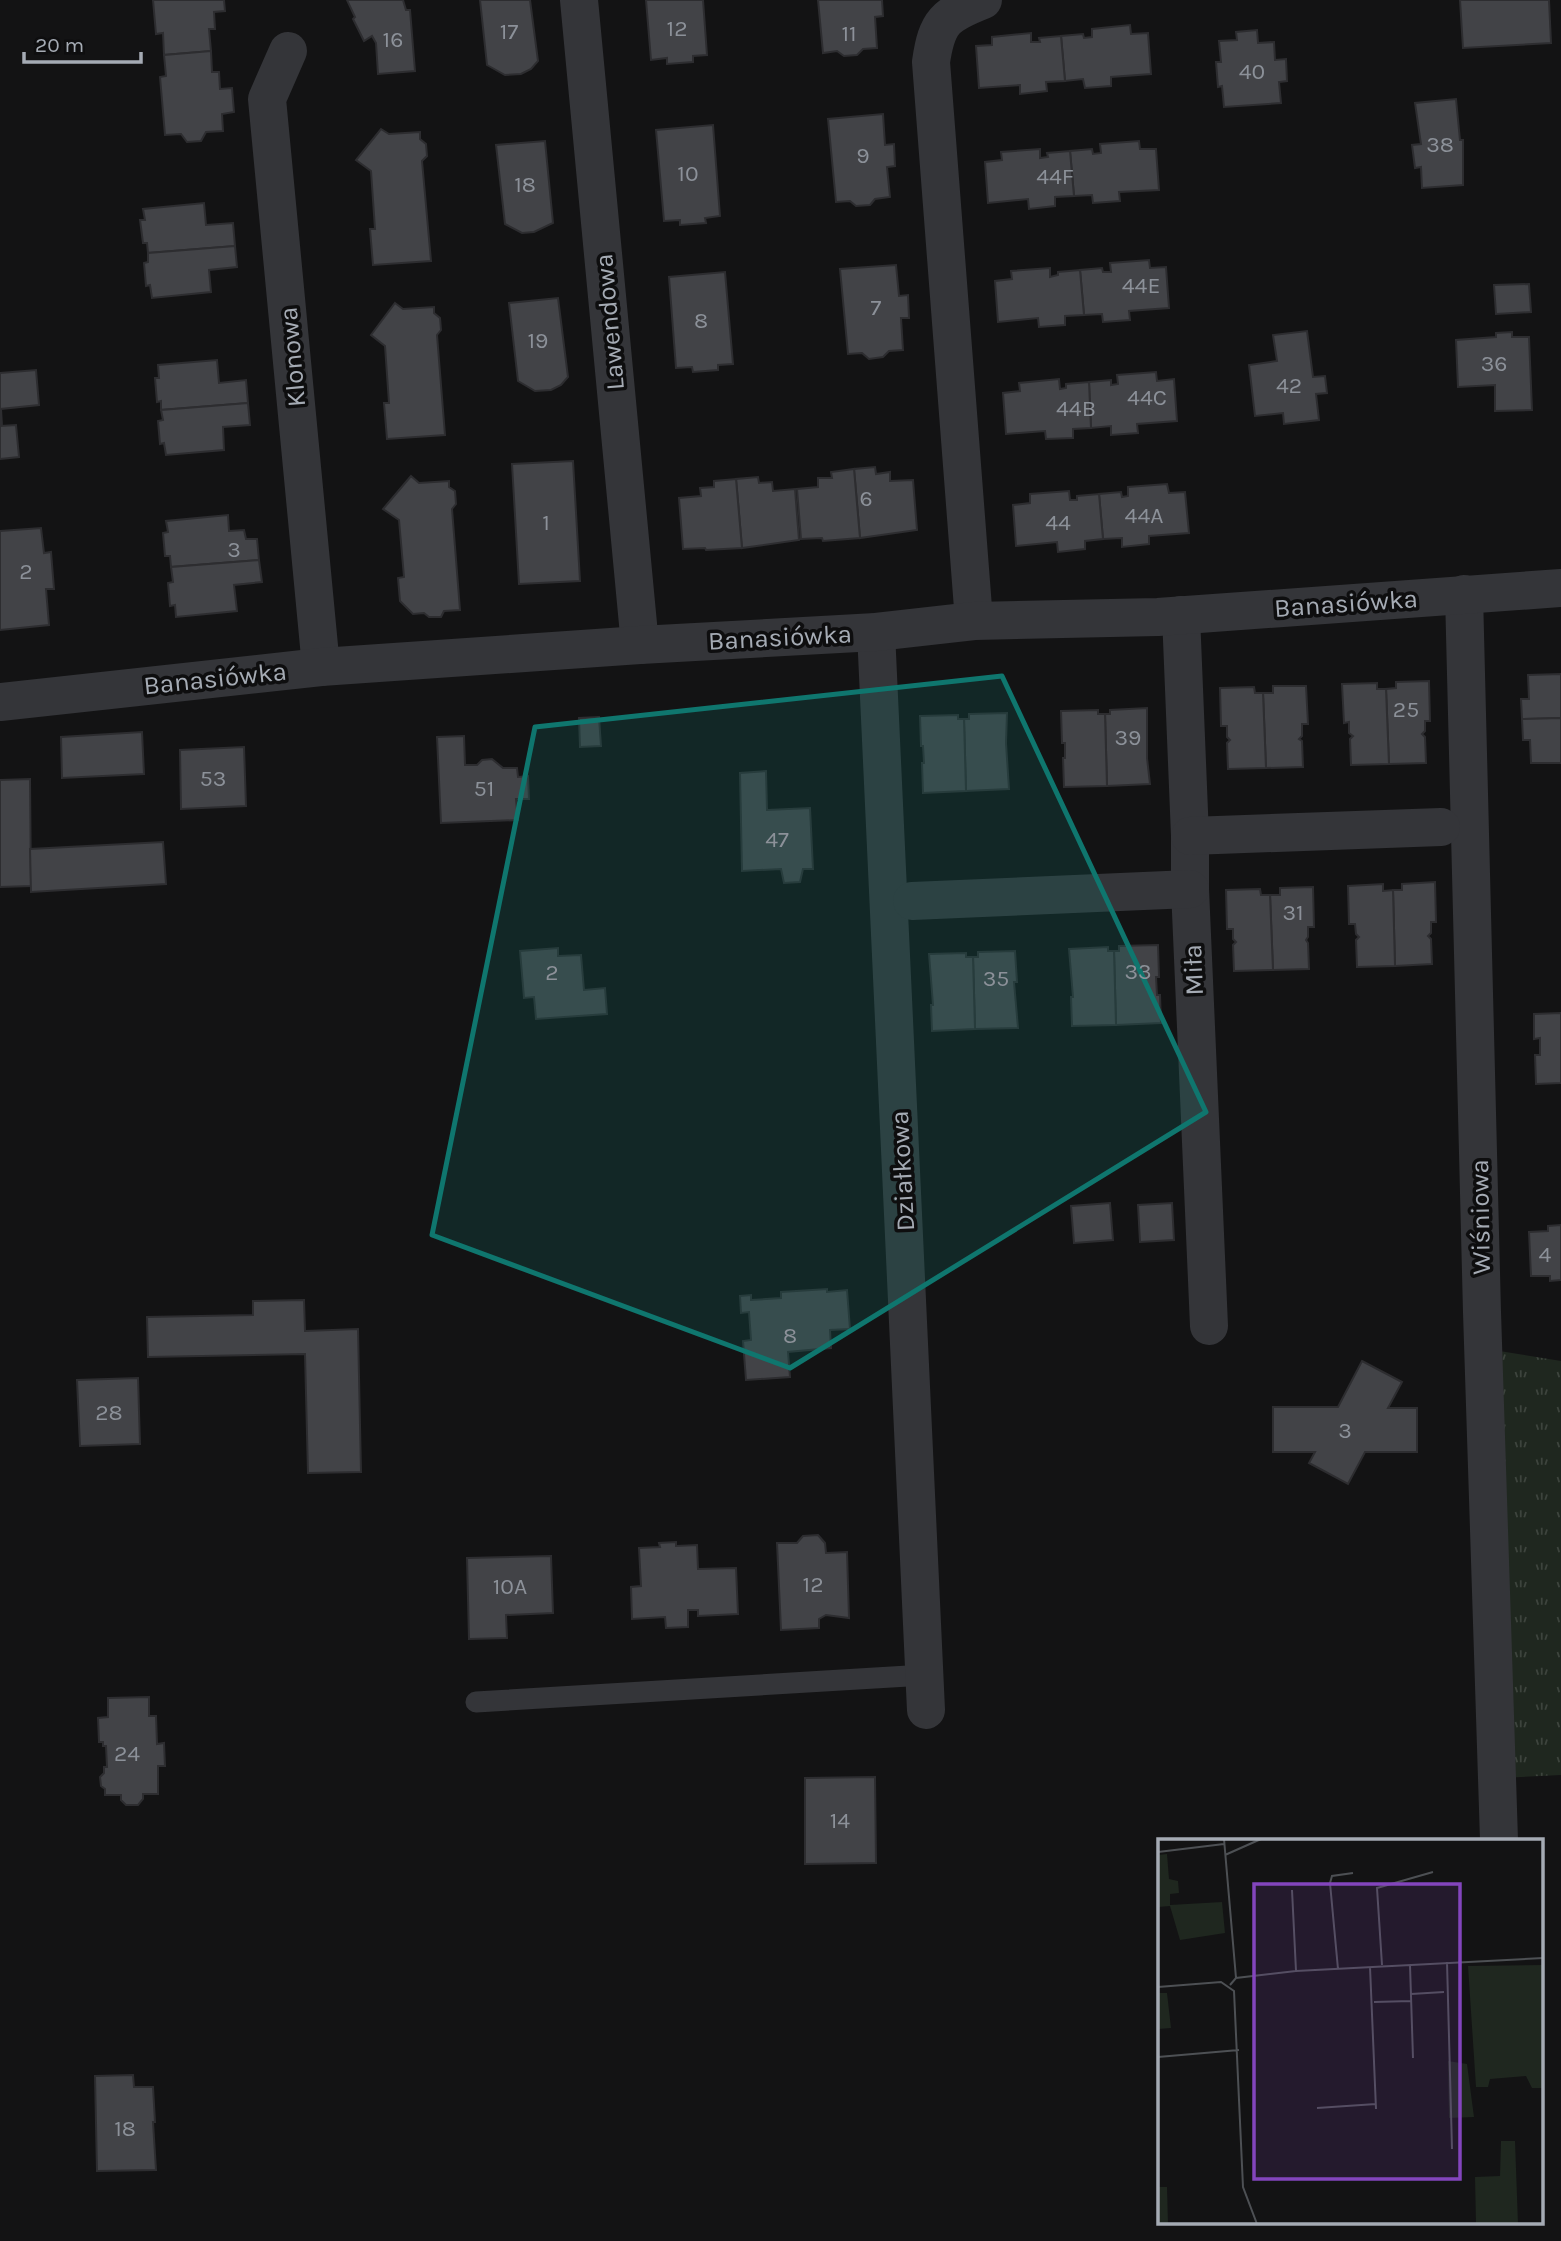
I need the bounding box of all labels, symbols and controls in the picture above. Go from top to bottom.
house number: 12 [667,15,687,42]
house number: 17 [500,18,518,45]
house number: 11 [841,20,857,47]
scale bar [24,21,142,65]
house number: 16 [383,26,403,53]
text: 20 m [35,33,84,57]
house number: 40 [1239,58,1265,85]
house number: 38 [1426,131,1454,158]
house number: 9 [856,142,870,169]
house number: 10 [677,160,699,187]
house number: 44F [1036,163,1074,190]
house number: 18 [514,171,536,198]
street label: Lawendowa [588,252,631,392]
house number: 44E [1122,272,1160,299]
house number: 7 [871,294,882,321]
street label: Klonowa [273,306,312,408]
house number: 8 [694,307,708,334]
house number: 19 [528,327,548,354]
house number: 36 [1481,350,1507,377]
house number: 42 [1276,372,1302,399]
house number: 44C [1127,384,1167,411]
house number: 44B [1056,395,1096,422]
house number: 6 [859,485,873,512]
house number: 44A [1125,502,1163,529]
house number: 1 [542,509,550,536]
house number: 44 [1045,509,1071,536]
house number: 3 [227,536,241,563]
house number: 2 [19,558,33,585]
street label: Banasiówka [1273,583,1419,624]
street label: Banasiówka [707,618,853,657]
street label: Banasiówka [142,656,288,701]
house number: 25 [1393,696,1419,723]
house number: 39 [1115,724,1141,751]
house number: 53 [200,765,226,792]
house number: 51 [474,775,494,802]
house number: 47 [765,826,789,853]
house number: 31 [1282,899,1304,926]
street label: Miła [1177,944,1210,996]
house number: 33 [1124,958,1152,985]
house number: 2 [545,959,559,986]
house number: 35 [983,965,1009,992]
street label: Działkowa [884,1110,921,1232]
street label: Wiśniowa [1464,1159,1497,1275]
house number: 4 [1539,1241,1552,1268]
house number: 8 [783,1322,797,1349]
house number: 28 [95,1399,123,1426]
house number: 3 [1338,1417,1352,1444]
house number: 12 [803,1571,823,1598]
house number: 10A [493,1573,527,1600]
house number: 24 [114,1740,140,1767]
house number: 14 [830,1807,850,1834]
inset map [1158,1839,1544,2224]
house number: 18 [114,2115,136,2142]

